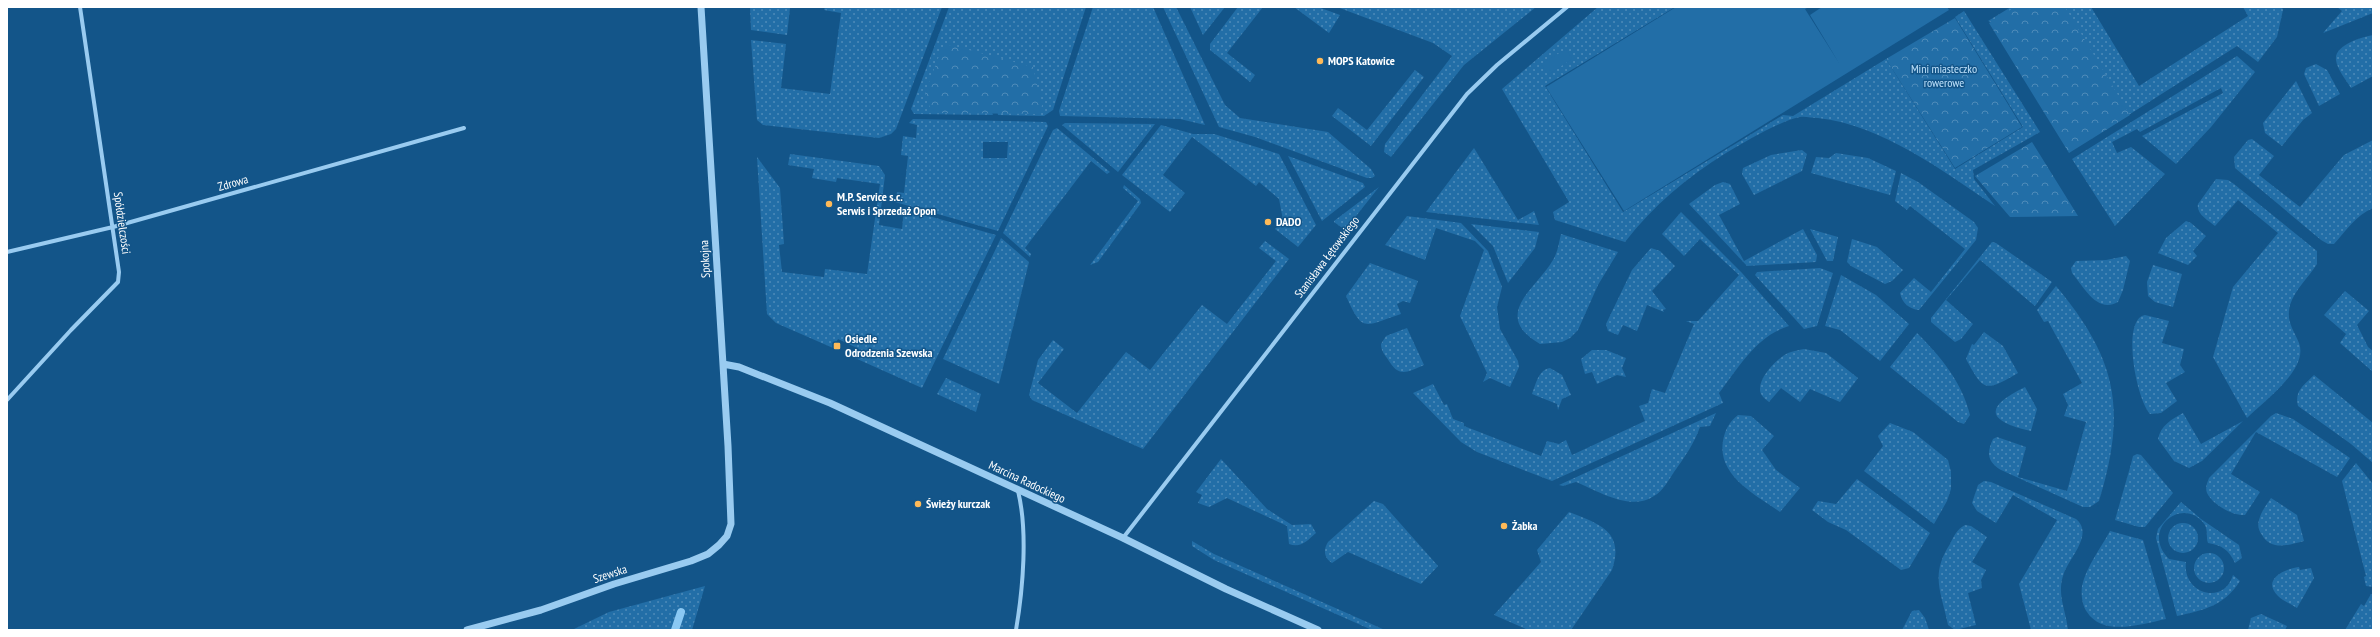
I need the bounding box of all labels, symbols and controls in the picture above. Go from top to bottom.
place label: MOPS Katowice [1328,53,1395,68]
marker: MOPS Katowice [1315,56,1325,66]
park label: Mini miasteczko rowerowe [1911,61,1977,90]
street label: Zdrowa [216,171,250,194]
place label: M.P. Service s.c. Serwis i Sprzedaż Opon [837,189,936,218]
street label: Spółdzielczości [111,191,134,255]
marker: M.P. Service s.c. Serwis i Sprzedaż Opon [824,199,834,209]
street label: Stanisława Łętowskiego [1291,213,1362,301]
place label: DADO [1276,214,1302,229]
marker: DADO [1263,217,1273,227]
street label: Spokojna [696,240,713,278]
place label: Osiedle Odrodzenia Szewska [845,331,933,360]
marker: Osiedle Odrodzenia Szewska [832,341,842,351]
street label: Marcina Radockiego [986,457,1068,506]
place label: Świeży kurczak [926,496,990,511]
marker: Świeży kurczak [913,499,923,509]
place label: Żabka [1512,518,1537,533]
marker: Żabka [1499,521,1509,531]
street label: Szewska [591,561,629,586]

